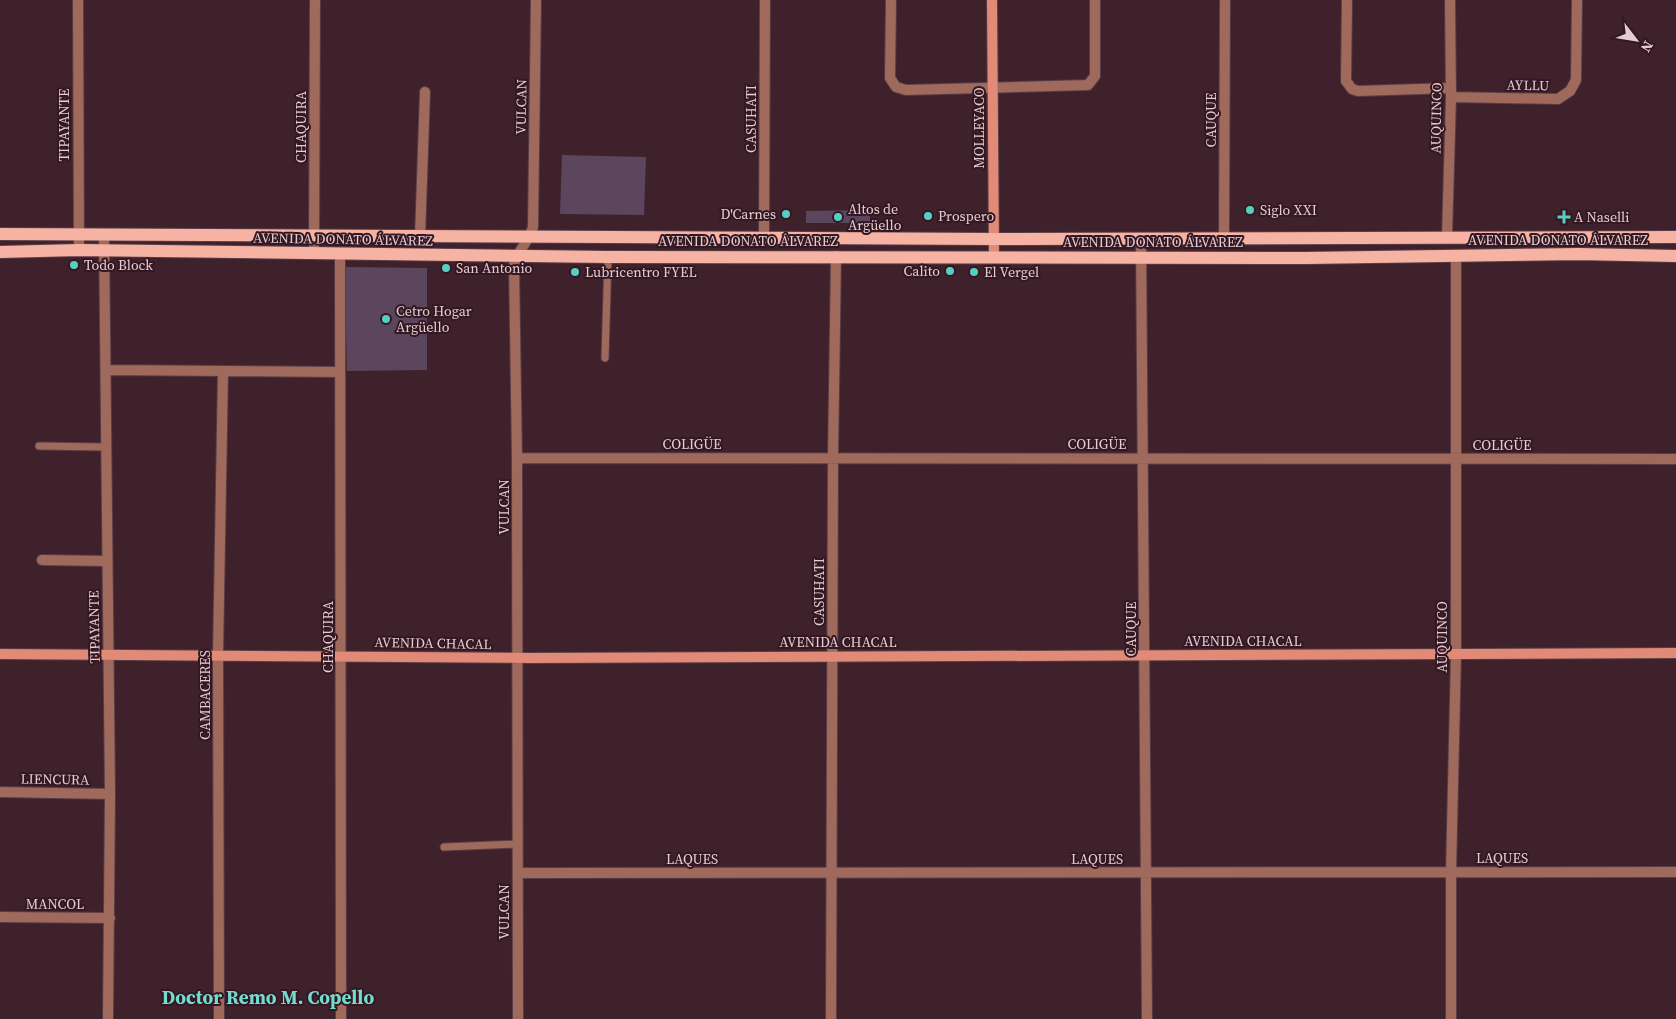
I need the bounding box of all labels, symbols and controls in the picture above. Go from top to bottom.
north arrow [1611,15,1661,65]
text: N [1636,37,1658,56]
street label: AYLLU [1506,75,1550,95]
street label: VULCAN [511,79,531,135]
street label: AUQUINCO [1425,82,1447,154]
street label: CASUHATI [741,85,761,153]
street label: MOLLEYACO [969,87,989,169]
street label: TIPAYANTE [54,88,74,162]
street label: CHAQUIRA [291,90,311,163]
street label: CAUQUE [1201,93,1221,147]
place label: Altos de Argüello [848,199,902,235]
place label: Siglo XXI [1260,200,1317,220]
place label: D'Carnes [720,204,776,224]
marker: Siglo XXI [1244,204,1256,216]
place label: Prospero [938,206,995,226]
place label: A Naselli [1574,207,1629,227]
marker: D'Carnes [780,208,792,220]
marker: Prospero [922,210,934,222]
marker: Altos de Argüello [832,211,844,223]
marker: A Naselli [1558,211,1570,223]
street label: AVENIDA DONATO ÁLVAREZ [253,227,433,251]
street label: AVENIDA DONATO ÁLVAREZ [1468,230,1648,250]
street label: AVENIDA DONATO ÁLVAREZ [658,231,838,251]
street label: AVENIDA DONATO ÁLVAREZ [1063,232,1243,252]
place label: Todo Block [84,255,153,275]
place label: San Antonio [456,258,533,278]
marker: Todo Block [68,259,80,271]
place label: Calito [903,261,940,281]
marker: San Antonio [440,262,452,274]
place label: Lubricentro FYEL [585,262,697,282]
place label: El Vergel [984,262,1039,282]
marker: Calito [944,265,956,277]
marker: Lubricentro FYEL [569,266,581,278]
marker: El Vergel [968,266,980,278]
place label: Cetro Hogar Argüello [396,301,472,337]
marker: Cetro Hogar Argüello [380,313,392,325]
street label: COLIGÜE [663,434,722,454]
street label: COLIGÜE [1068,434,1127,454]
street label: COLIGÜE [1473,435,1532,455]
street label: VULCAN [494,479,514,535]
street label: CASUHATI [809,558,829,626]
street label: TIPAYANTE [83,590,105,664]
street label: CHAQUIRA [318,600,338,673]
street label: AUQUINCO [1432,601,1452,673]
street label: CAUQUE [1121,602,1141,656]
street label: AVENIDA CHACAL [1184,631,1302,651]
street label: AVENIDA CHACAL [374,632,492,654]
street label: AVENIDA CHACAL [779,632,897,652]
street label: CAMBACERES [195,650,215,740]
street label: LIENCURA [20,768,90,790]
street label: LAQUES [1476,848,1528,868]
street label: LAQUES [666,849,718,869]
street label: LAQUES [1071,849,1123,869]
street label: VULCAN [494,884,514,940]
street label: MANCOL [26,894,84,914]
district label: Doctor Remo M. Copello [162,984,374,1010]

